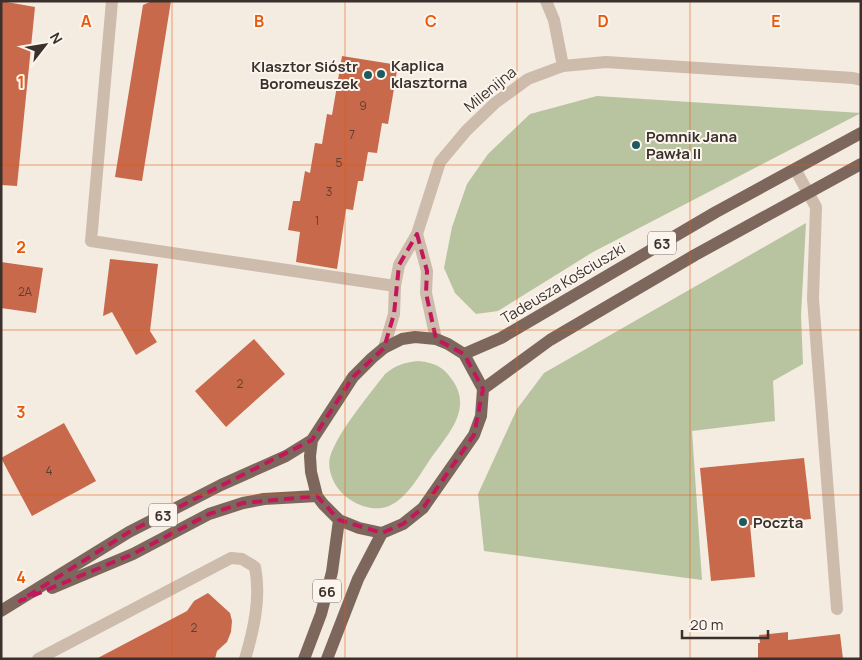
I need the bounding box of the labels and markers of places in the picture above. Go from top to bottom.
place label: Kaplica klasztorna [391,55,467,93]
place label: Klasztor Sióstr Boromeuszek [251,56,359,94]
marker: Kaplica klasztorna [375,68,387,80]
marker: Klasztor Sióstr Boromeuszek [362,69,374,81]
place label: Pomnik Jana Pawła II [646,126,737,164]
marker: Pomnik Jana Pawła II [630,139,642,151]
place label: Poczta [753,512,804,533]
marker: Poczta [737,516,749,528]

